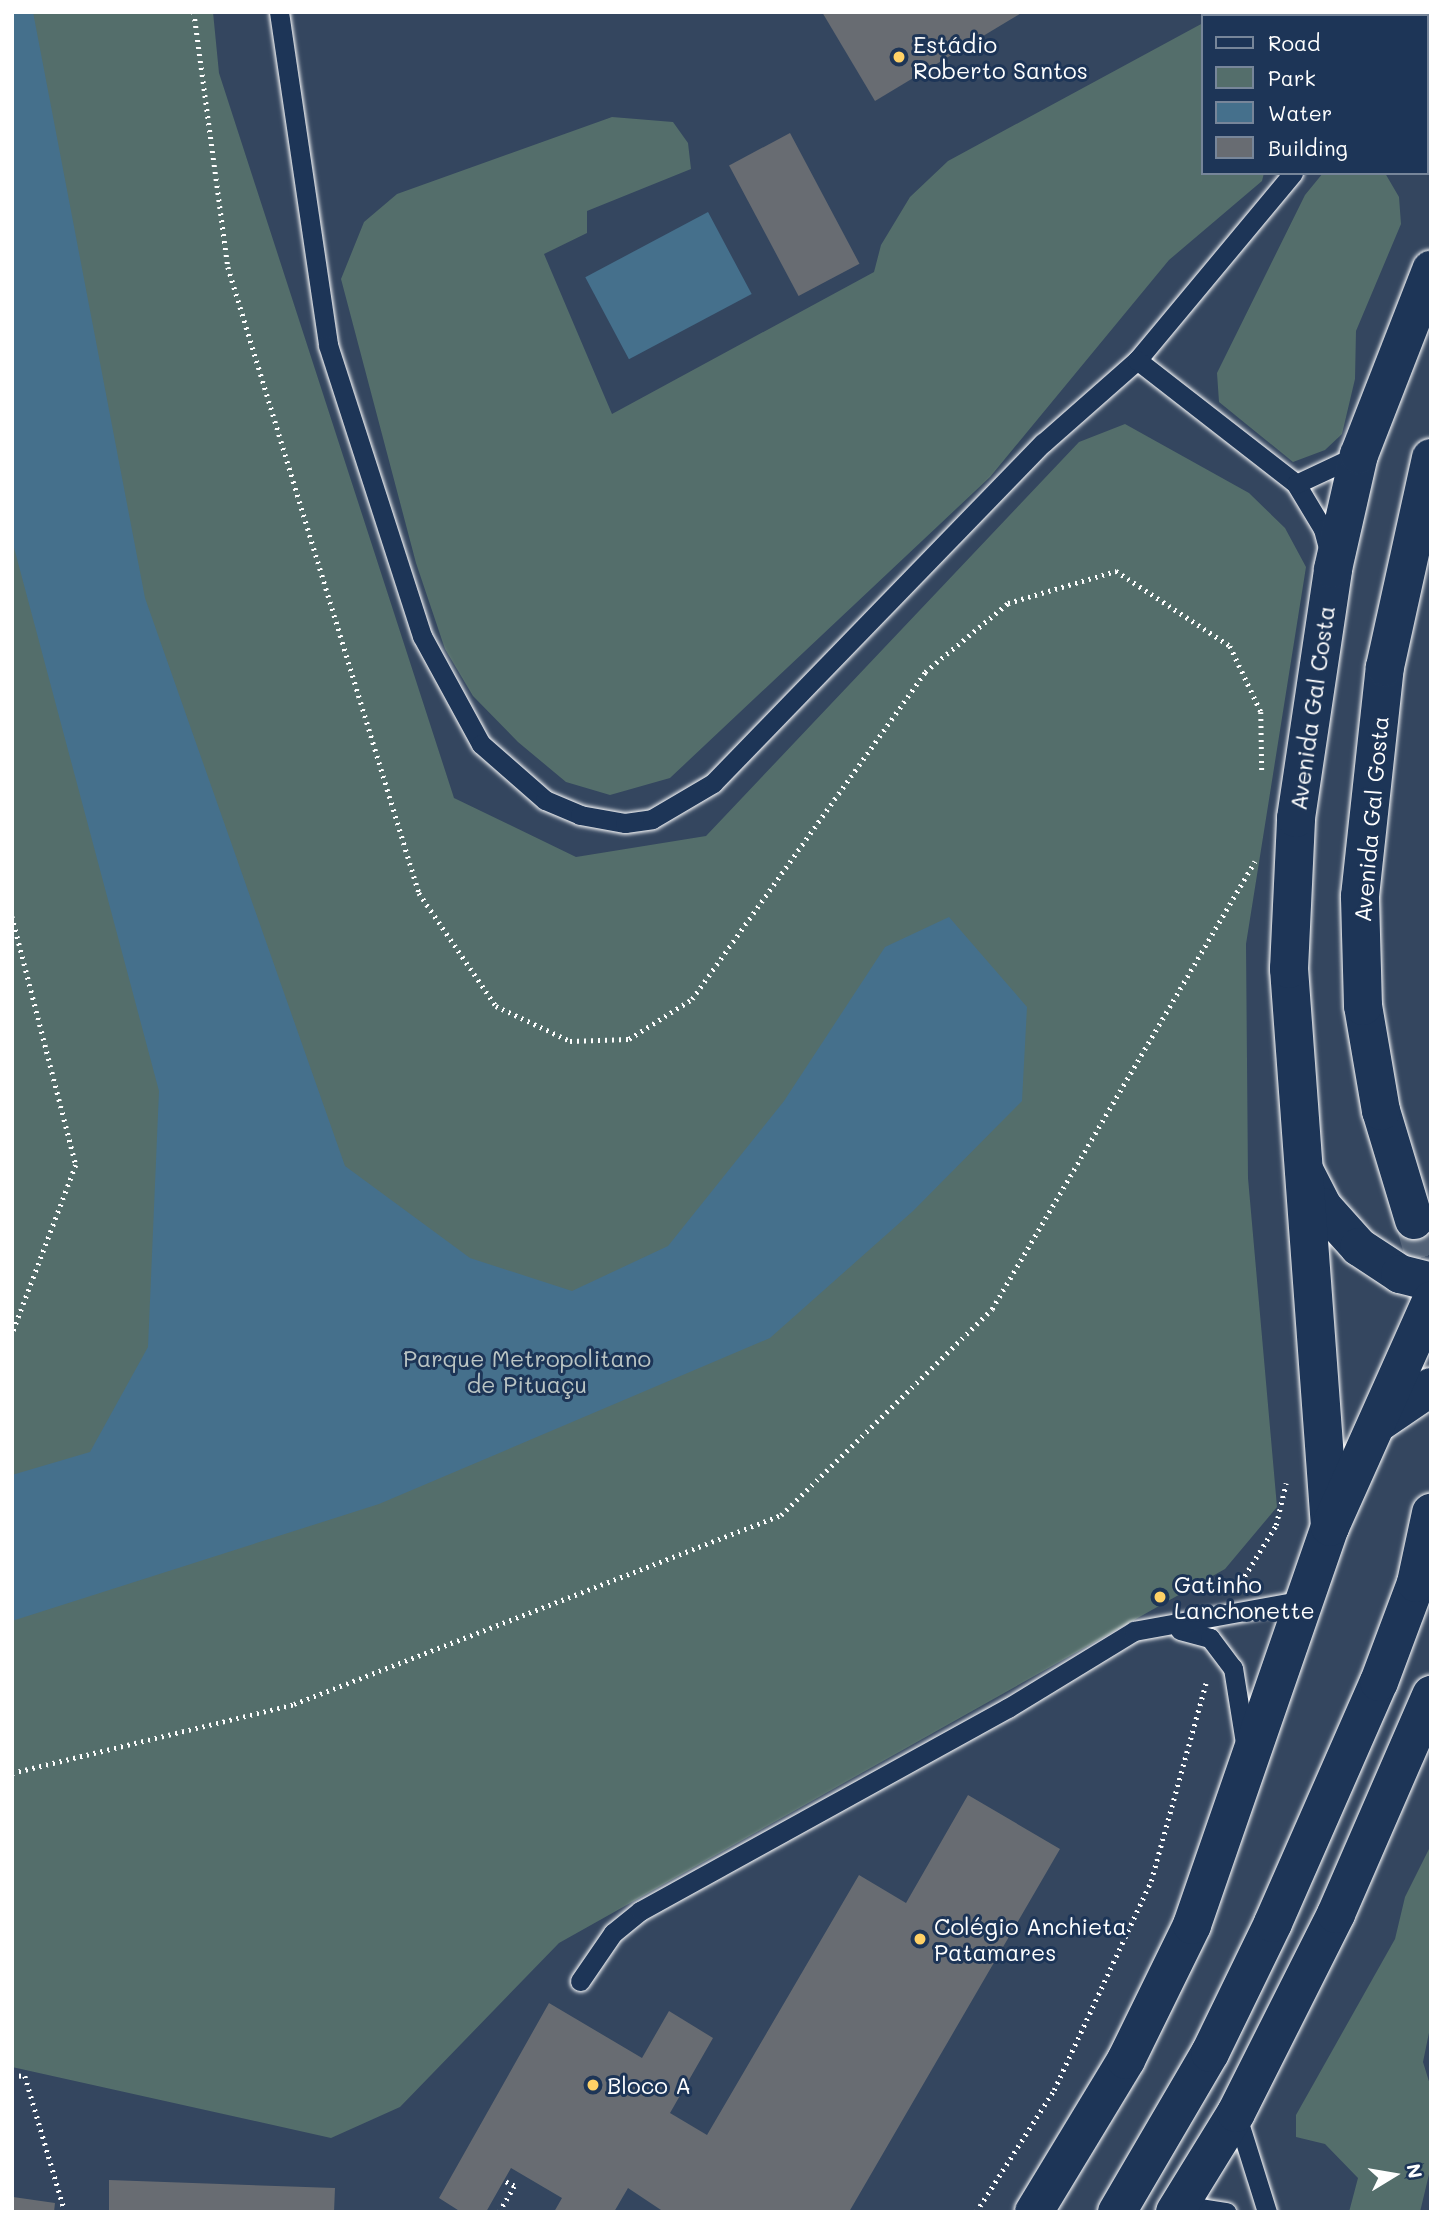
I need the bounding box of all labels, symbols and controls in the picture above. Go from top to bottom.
legend [1202,14,1429,175]
text: Road [1268,29,1320,56]
place label: Estádio Roberto Santos [913,30,1088,84]
marker: Estádio Roberto Santos [891,49,907,65]
text: Park [1268,64,1316,91]
text: Water [1268,99,1332,126]
text: Building [1268,134,1348,161]
street label: Avenida Gal Costa [1284,604,1340,812]
street label: Avenida Gal Gosta [1348,715,1394,923]
park label: Parque Metropolitano de Pituaçu [403,1344,651,1398]
place label: Gatinho Lanchonette [1174,1570,1315,1624]
marker: Gatinho Lanchonette [1152,1589,1168,1605]
place label: Colégio Anchieta Patamares [934,1912,1127,1966]
marker: Colégio Anchieta Patamares [912,1931,928,1947]
place label: Bloco A [607,2071,691,2099]
marker: Bloco A [585,2077,601,2093]
north arrow [1359,2140,1429,2210]
text: N [1401,2161,1429,2180]

